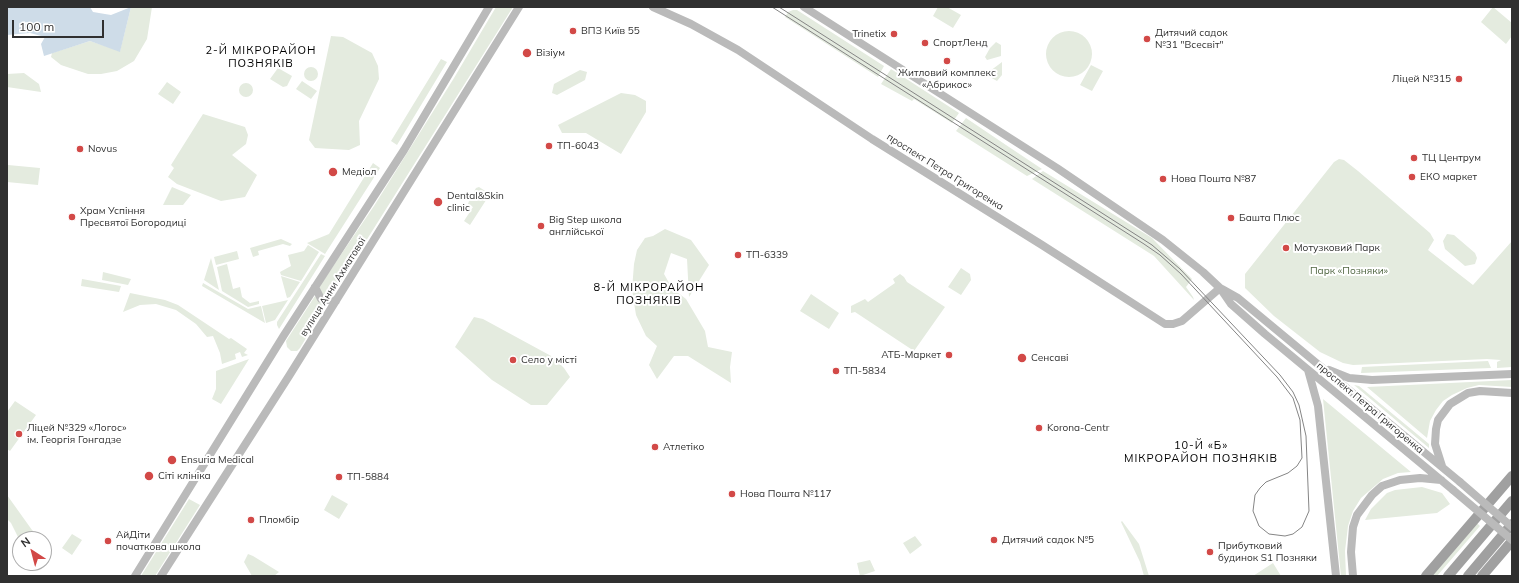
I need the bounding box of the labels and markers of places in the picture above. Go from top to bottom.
place label: ВПЗ Київ 55 [581,25,640,37]
marker: ВПЗ Київ 55 [568,26,578,36]
place label: Дитячий садок №31 "Всесвіт" [1155,27,1228,50]
place label: Trinetix [852,28,886,40]
marker: Trinetix [889,29,899,39]
marker: Дитячий садок №31 "Всесвіт" [1142,34,1152,44]
place label: СпортЛенд [933,37,987,49]
marker: СпортЛенд [920,38,930,48]
marker: Візіум [521,47,533,59]
place label: Візіум [536,47,565,59]
marker: Житловий комплекс «Абрикос» [942,56,952,66]
place label: Житловий комплекс «Абрикос» [898,67,996,90]
place label: Ліцей №315 [1392,73,1451,85]
marker: Ліцей №315 [1454,74,1464,84]
place label: ТП-6043 [557,140,599,152]
marker: ТП-6043 [544,141,554,151]
place label: Novus [88,143,117,155]
marker: Novus [75,144,85,154]
place label: ТЦ Центрум [1422,152,1481,164]
marker: ТЦ Центрум [1409,153,1419,163]
marker: Медіол [327,166,339,178]
place label: Медіол [342,166,376,178]
place label: ЕКО маркет [1420,171,1477,183]
marker: ЕКО маркет [1407,172,1417,182]
place label: Нова Пошта №87 [1171,173,1257,185]
marker: Нова Пошта №87 [1158,174,1168,184]
place label: Dental&Skin clinic [447,190,504,214]
marker: Dental&Skin clinic [432,196,444,208]
place label: Храм Успіння Пресвятої Богородиці [80,205,186,228]
marker: Храм Успіння Пресвятої Богородиці [67,212,77,222]
place label: Башта Плюс [1239,212,1300,224]
marker: Башта Плюс [1226,213,1236,223]
place label: Big Step школа англiйськоï [549,214,622,238]
marker: Big Step школа англiйськоï [536,221,546,231]
place label: Мотузковий Парк [1294,242,1380,254]
marker: Мотузковий Парк [1281,243,1291,253]
place label: ТП-6339 [746,249,788,261]
marker: ТП-6339 [733,250,743,260]
place label: АТБ-Маркет [881,349,941,361]
marker: АТБ-Маркет [944,350,954,360]
marker: Сенсаві [1016,352,1028,364]
place label: Сенсаві [1031,352,1068,364]
place label: Село у місті [521,354,577,366]
marker: Село у місті [508,355,518,365]
place label: ТП-5834 [844,365,886,377]
marker: ТП-5834 [831,366,841,376]
place label: Ліцей №329 «Логос» ім. Георгія Гонгадзе [27,422,126,446]
place label: Korona-Centr [1047,422,1109,434]
marker: Korona-Centr [1034,423,1044,433]
marker: Ліцей №329 «Логос» ім. Георгія Гонгадзе [14,429,24,439]
place label: Атлетіко [663,441,704,453]
marker: Атлетіко [650,442,660,452]
marker: Ensuria Medical [166,454,178,466]
place label: Ensuria Medical [181,454,254,466]
marker: Сіті клініка [143,470,155,482]
place label: Сіті клініка [158,470,211,482]
place label: ТП-5884 [347,471,389,483]
marker: ТП-5884 [334,472,344,482]
place label: Нова Пошта №117 [740,488,832,500]
marker: Нова Пошта №117 [727,489,737,499]
place label: Пломбір [259,514,299,526]
marker: Пломбір [246,515,256,525]
place label: АйДіти початкова школа [116,529,201,552]
place label: Дитячий садок №5 [1002,534,1094,546]
marker: Дитячий садок №5 [989,535,999,545]
marker: АйДіти початкова школа [103,536,113,546]
place label: Прибутковий будинок S1 Позняки [1218,540,1317,564]
marker: Прибутковий будинок S1 Позняки [1205,547,1215,557]

